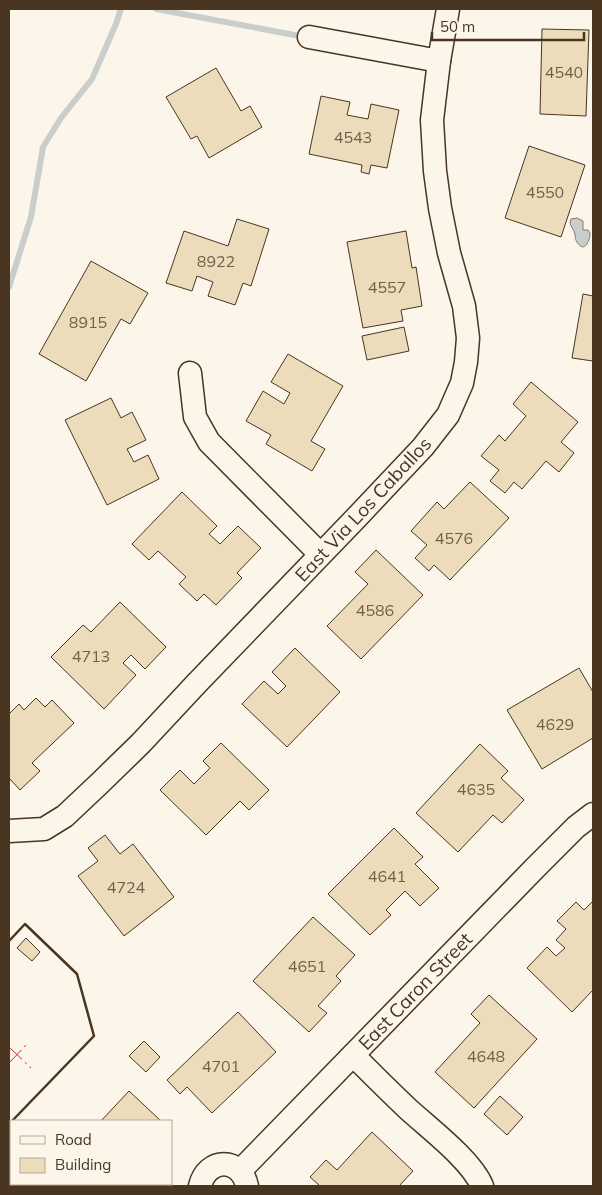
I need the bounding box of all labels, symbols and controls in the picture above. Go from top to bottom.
scale bar [432,10,584,42]
text: 50 m [440,17,475,36]
house number: 4540 [545,62,583,82]
house number: 4543 [334,127,372,147]
house number: 4550 [526,182,564,202]
house number: 8922 [197,251,235,271]
house number: 4557 [368,277,406,297]
house number: 8915 [69,312,107,332]
street label: East Via Los Caballos [290,432,436,586]
house number: 4576 [435,528,473,548]
house number: 4586 [356,600,394,620]
house number: 4713 [72,646,110,666]
house number: 4629 [536,714,574,734]
house number: 4635 [457,779,495,799]
house number: 4641 [368,866,406,886]
house number: 4724 [107,877,146,897]
street label: East Caron Street [353,927,477,1055]
house number: 4651 [288,956,326,976]
house number: 4648 [467,1046,505,1066]
house number: 4701 [202,1056,240,1076]
legend [10,1120,172,1185]
text: Road [55,1130,92,1149]
text: Building [55,1155,111,1174]

